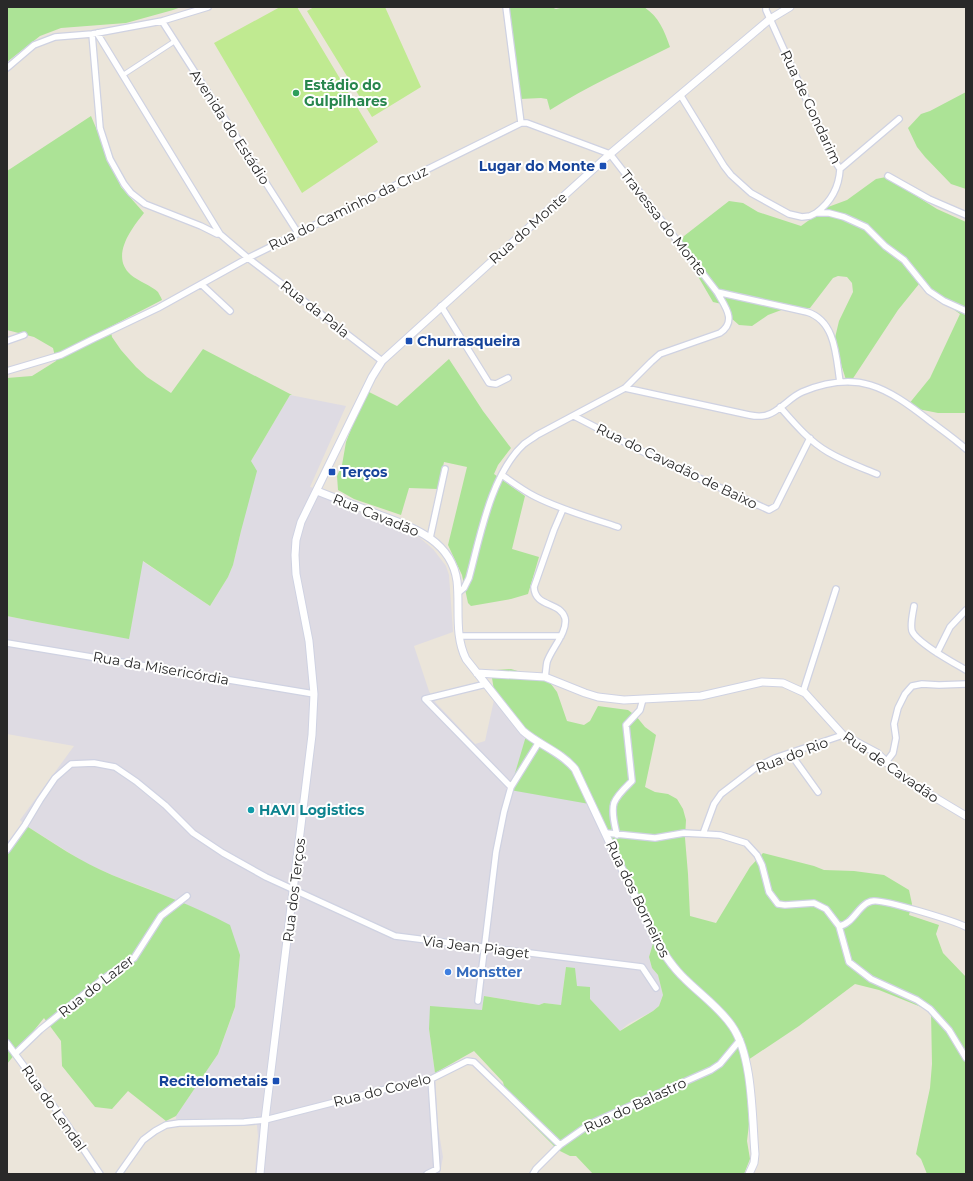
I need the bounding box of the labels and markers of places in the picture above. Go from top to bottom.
place label: Estádio do Gulpilhares [304,76,388,110]
marker: Estádio do Gulpilhares [291,88,301,98]
place label: Lugar do Monte [479,157,595,175]
marker: Lugar do Monte [598,161,608,171]
place label: Churrasqueira [417,332,520,350]
marker: Churrasqueira [404,336,414,346]
place label: Terços [340,463,388,481]
marker: Terços [327,467,337,477]
place label: HAVI Logistics [259,801,365,819]
marker: HAVI Logistics [246,805,256,815]
place label: Monstter [456,963,522,981]
marker: Monstter [443,967,453,977]
place label: Recitelometais [159,1072,269,1090]
marker: Recitelometais [271,1076,281,1086]

